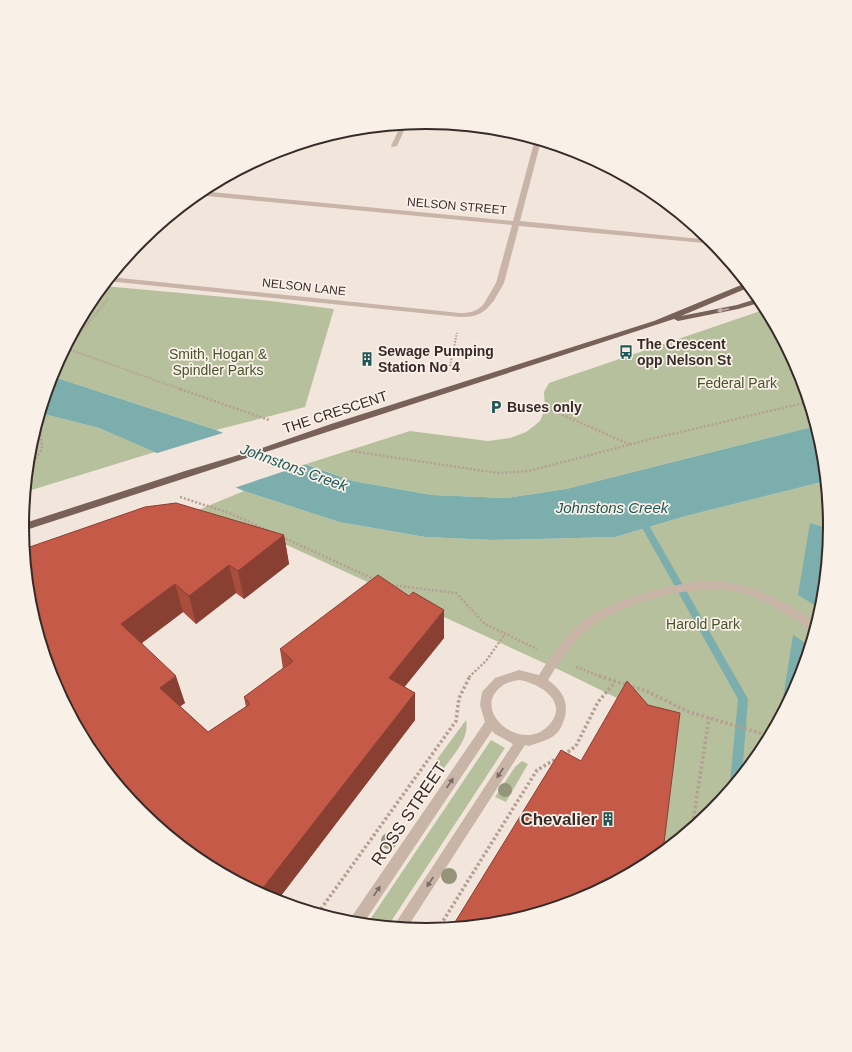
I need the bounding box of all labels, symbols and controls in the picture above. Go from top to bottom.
street label: NELSON STREET [407,195,508,217]
street label: NELSON LANE [261,276,347,298]
one-way arrow [717,308,729,314]
place label: The Crescent opp Nelson St [637,336,731,368]
place label: Sewage Pumping Station No 4 [378,343,494,375]
bus stop icon: The Crescent opp Nelson St [618,344,634,360]
park label: Smith, Hogan & Spindler Parks [169,346,268,378]
building icon: Sewage Pumping Station No 4 [359,351,375,367]
park label: Federal Park [697,375,778,391]
street label: THE CRESCENT [281,387,390,436]
parking icon: Buses only [488,399,504,415]
place label: Buses only [507,399,582,415]
water label: Johnstons Creek [237,439,351,495]
water label: Johnstons Creek [555,499,670,516]
park label: Harold Park [666,616,741,632]
street label: ROSS STREET [368,759,450,869]
one-way arrow [497,767,504,779]
one-way arrow [446,778,454,789]
place label: Chevalier [520,810,597,829]
building icon: Chevalier [600,811,616,827]
one-way arrow [426,877,434,887]
one-way arrow [373,886,381,896]

